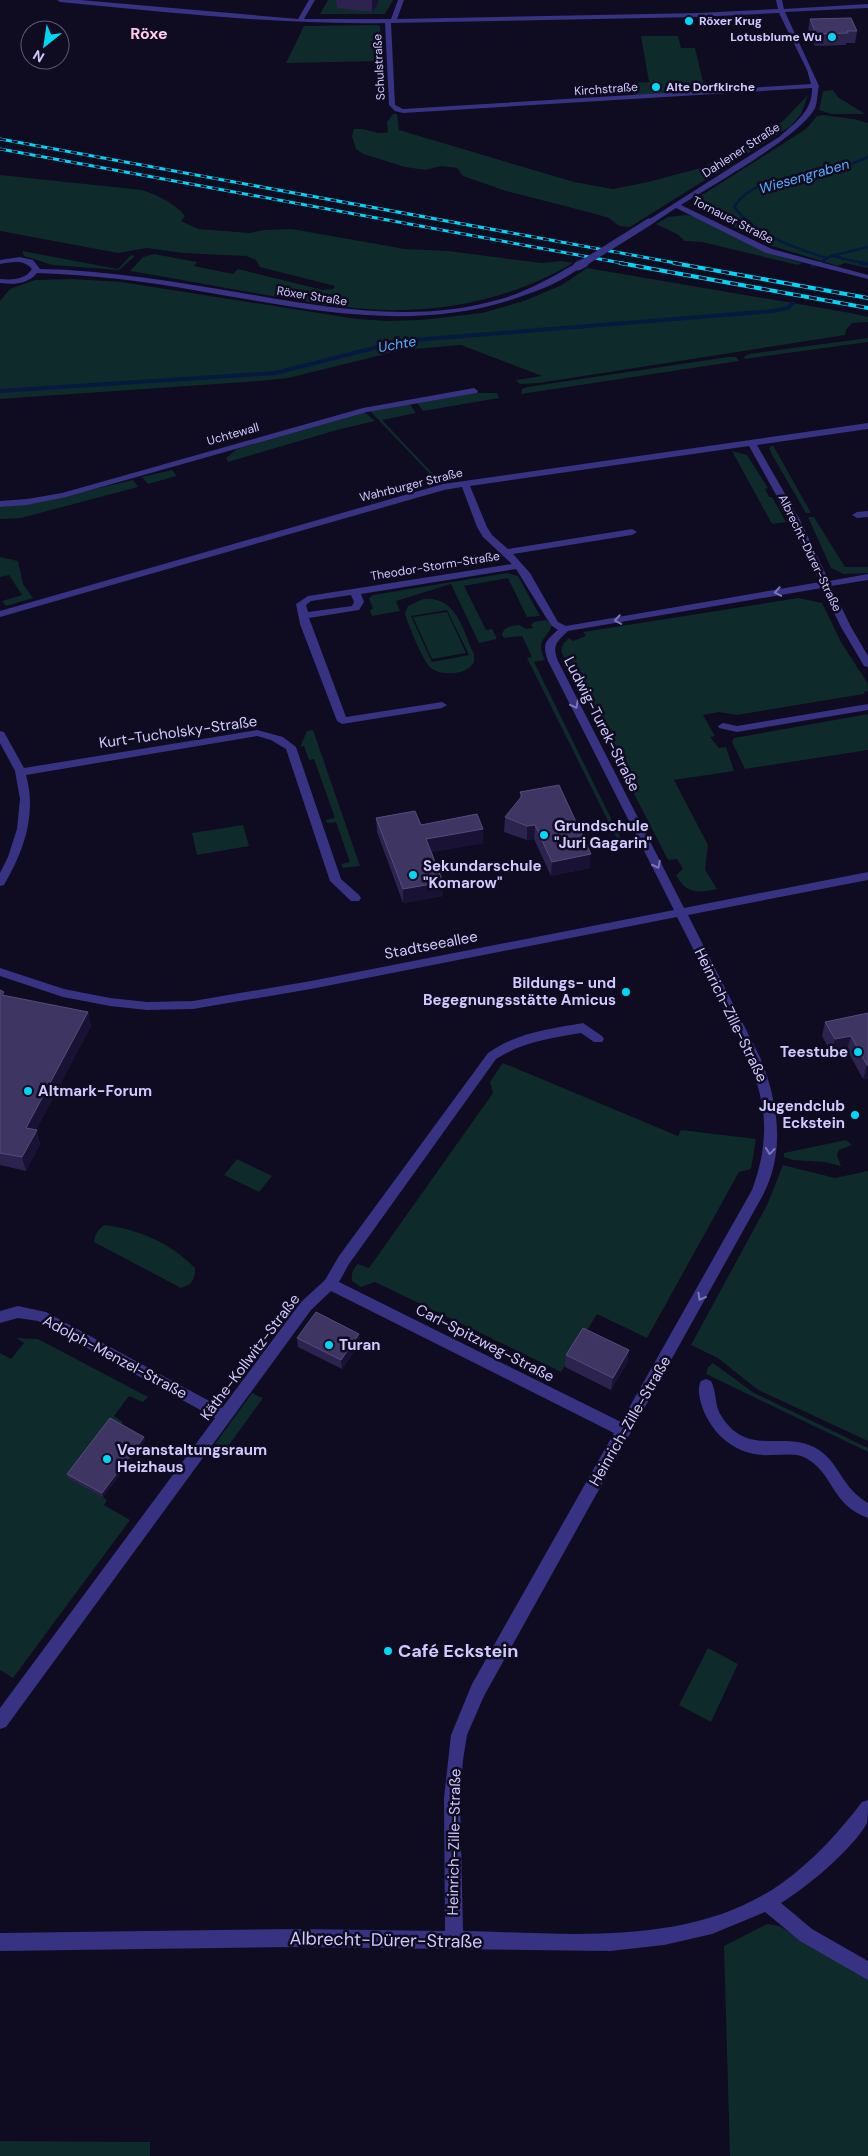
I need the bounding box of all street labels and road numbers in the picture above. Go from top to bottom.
street label: Schulstraße [369,33,389,101]
street label: Kirchstraße [574,79,639,99]
street label: Dahlener Straße [699,119,783,181]
street label: Tornauer Straße [690,193,777,247]
street label: Röxer Straße [276,283,348,309]
street label: Uchtewall [205,419,261,449]
street label: Wahrburger Straße [358,464,464,506]
street label: Albrecht-Dürer-Straße [775,492,845,614]
street label: Theodor-Storm-Straße [369,548,501,584]
street label: Ludwig-Turek-Straße [559,653,645,795]
street label: Kurt-Tucholsky-Straße [98,711,258,753]
street label: Stadtseeallee [383,926,479,964]
street label: Heinrich-Zille-Straße [690,945,772,1085]
street label: Käthe-Kollwitz-Straße [196,1290,304,1424]
street label: Carl-Spitzweg-Straße [412,1299,558,1387]
street label: Adolph-Menzel-Straße [39,1311,191,1403]
street label: Heinrich-Zille-Straße [585,1352,675,1490]
street label: Heinrich-Zille-Straße [443,1768,465,1916]
street label: Albrecht-Dürer-Straße [289,1926,483,1954]

